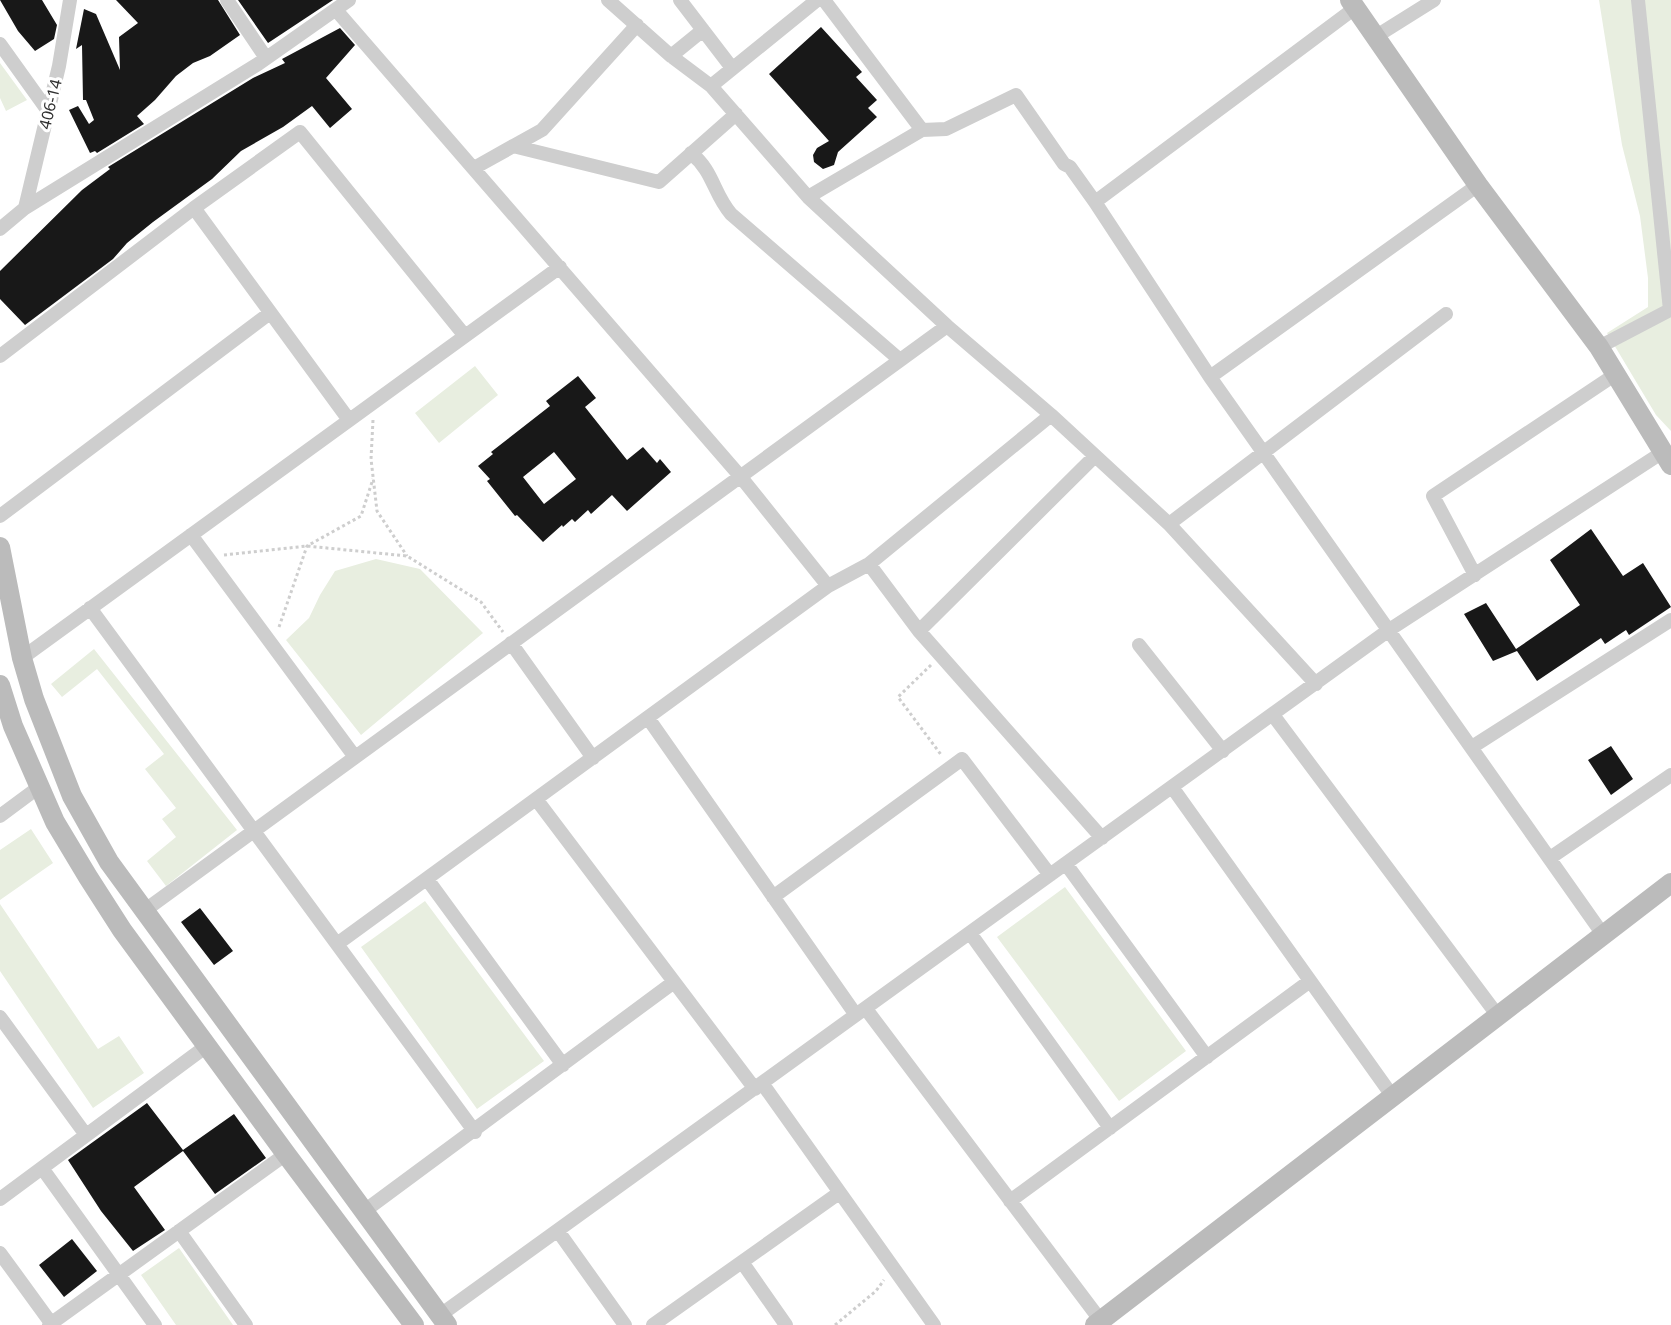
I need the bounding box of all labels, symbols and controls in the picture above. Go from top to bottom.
street label: 406-14 [33,77,67,131]

